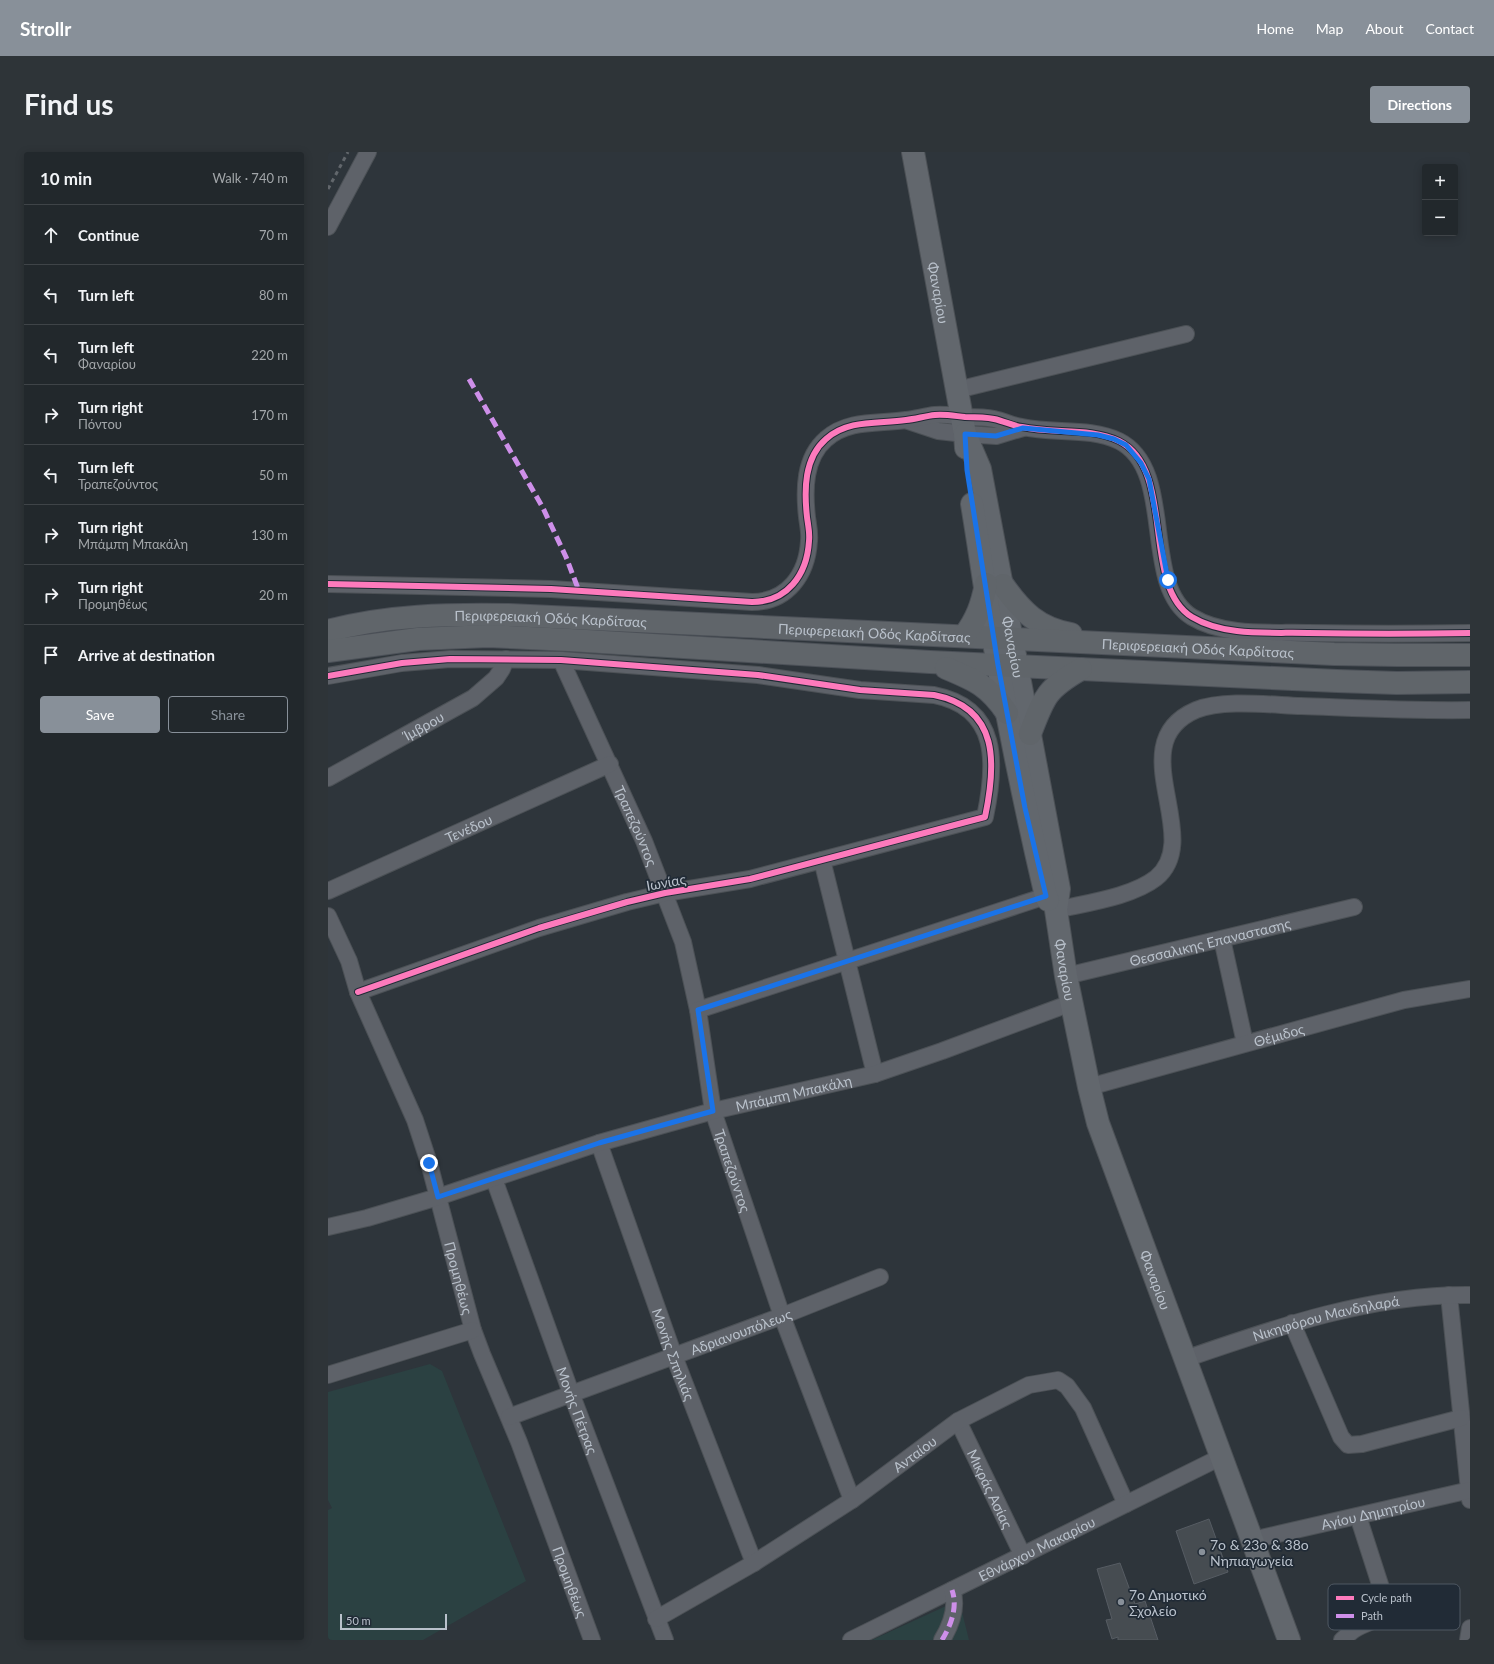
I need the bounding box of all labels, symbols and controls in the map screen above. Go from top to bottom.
text: Strollr [20,17,71,40]
text: Home [1256,20,1294,37]
text: Map [1316,20,1343,37]
text: About [1365,20,1403,37]
text: Contact [1425,20,1474,37]
button: Directions [1370,86,1470,123]
text: Find us [24,87,114,121]
map controls [1422,164,1458,236]
button: + [1422,164,1458,200]
text: 10 min [40,168,92,189]
text: Walk · 740 m [212,170,288,186]
button: − [1422,200,1458,236]
icon: ahead [40,224,62,246]
text: Continue [78,226,139,244]
text: 70 m [259,227,288,243]
street label: Φαναρίου [925,260,953,325]
icon: left [40,284,62,306]
text: Turn left [78,286,134,304]
text: 80 m [259,287,288,303]
text: Turn left [78,338,134,356]
icon: left [40,344,62,366]
text: 220 m [251,347,288,363]
text: Φαναρίου [78,356,136,372]
text: Turn right [78,398,143,416]
icon: right [40,404,62,426]
text: 170 m [251,407,288,423]
text: Πόντου [78,416,122,432]
text: Turn left [78,458,134,476]
icon: left [40,464,62,486]
text: 50 m [259,467,288,483]
text: Τραπεζούντος [78,476,158,492]
text: Turn right [78,518,143,536]
icon: right [40,524,62,546]
text: 130 m [251,527,288,543]
text: Μπάμπη Μπακάλη [78,536,188,552]
route start [1159,571,1177,589]
text: Turn right [78,578,143,596]
icon: right [40,584,62,606]
text: 20 m [259,587,288,603]
text: Προμηθέως [78,596,147,612]
street label: Περιφερειακή Οδός Καρδίτσας [454,606,648,630]
street label: Φαναρίου [999,615,1028,679]
street label: Περιφερειακή Οδός Καρδίτσας [778,619,971,645]
street label: Περιφερειακή Οδός Καρδίτσας [1101,635,1295,661]
icon: arrive [40,644,62,666]
text: Arrive at destination [78,646,215,664]
button: Save [40,696,160,733]
button: Share [168,696,288,733]
street label: Ίμβρου [398,707,447,744]
street label: Τραπεζούντος [611,783,661,869]
street label: Τενέδου [442,810,495,846]
street label: Ιωνίας [645,870,688,894]
street label: Θεσσαλικης Επαναστασης [1128,914,1293,969]
street label: Φαναρίου [1052,938,1079,1002]
street label: Θέμιδος [1252,1019,1307,1050]
street label: Μπάμπη Μπακάλη [734,1071,853,1114]
street label: Τραπεζούντος [711,1127,755,1215]
route end [420,1154,438,1172]
street label: Προμηθέως [442,1240,477,1317]
street label: Φαναρίου [1137,1248,1175,1312]
street label: Νικηφόρου Μανδηλαρά [1250,1291,1401,1344]
street label: Αδριανουπόλεως [688,1305,794,1358]
street label: Μονής Σπηλιάς [649,1306,699,1403]
street label: Μονής Πέτρας [554,1364,602,1457]
street label: Ανταίου [889,1432,939,1475]
street label: Μικράς Ασίας [964,1446,1017,1531]
street label: Αγίου Δημητρίου [1319,1492,1427,1532]
street label: Εθνάρχου Μακαρίου [975,1512,1098,1584]
place label: 7ο & 23ο & 38ο Νηπιαγωγεία [1210,1536,1309,1569]
street label: Προμηθέως [550,1544,592,1620]
marker: 7ο & 23ο & 38ο Νηπιαγωγεία [1197,1547,1207,1557]
legend [1328,1584,1460,1630]
place label: 7ο Δημοτικό Σχολείο [1129,1586,1207,1619]
text: Cycle path [1361,1591,1412,1604]
marker: 7ο Δημοτικό Σχολείο [1116,1597,1126,1607]
text: Path [1361,1609,1383,1622]
scale bar [340,1612,447,1631]
text: 50 m [346,1614,371,1627]

